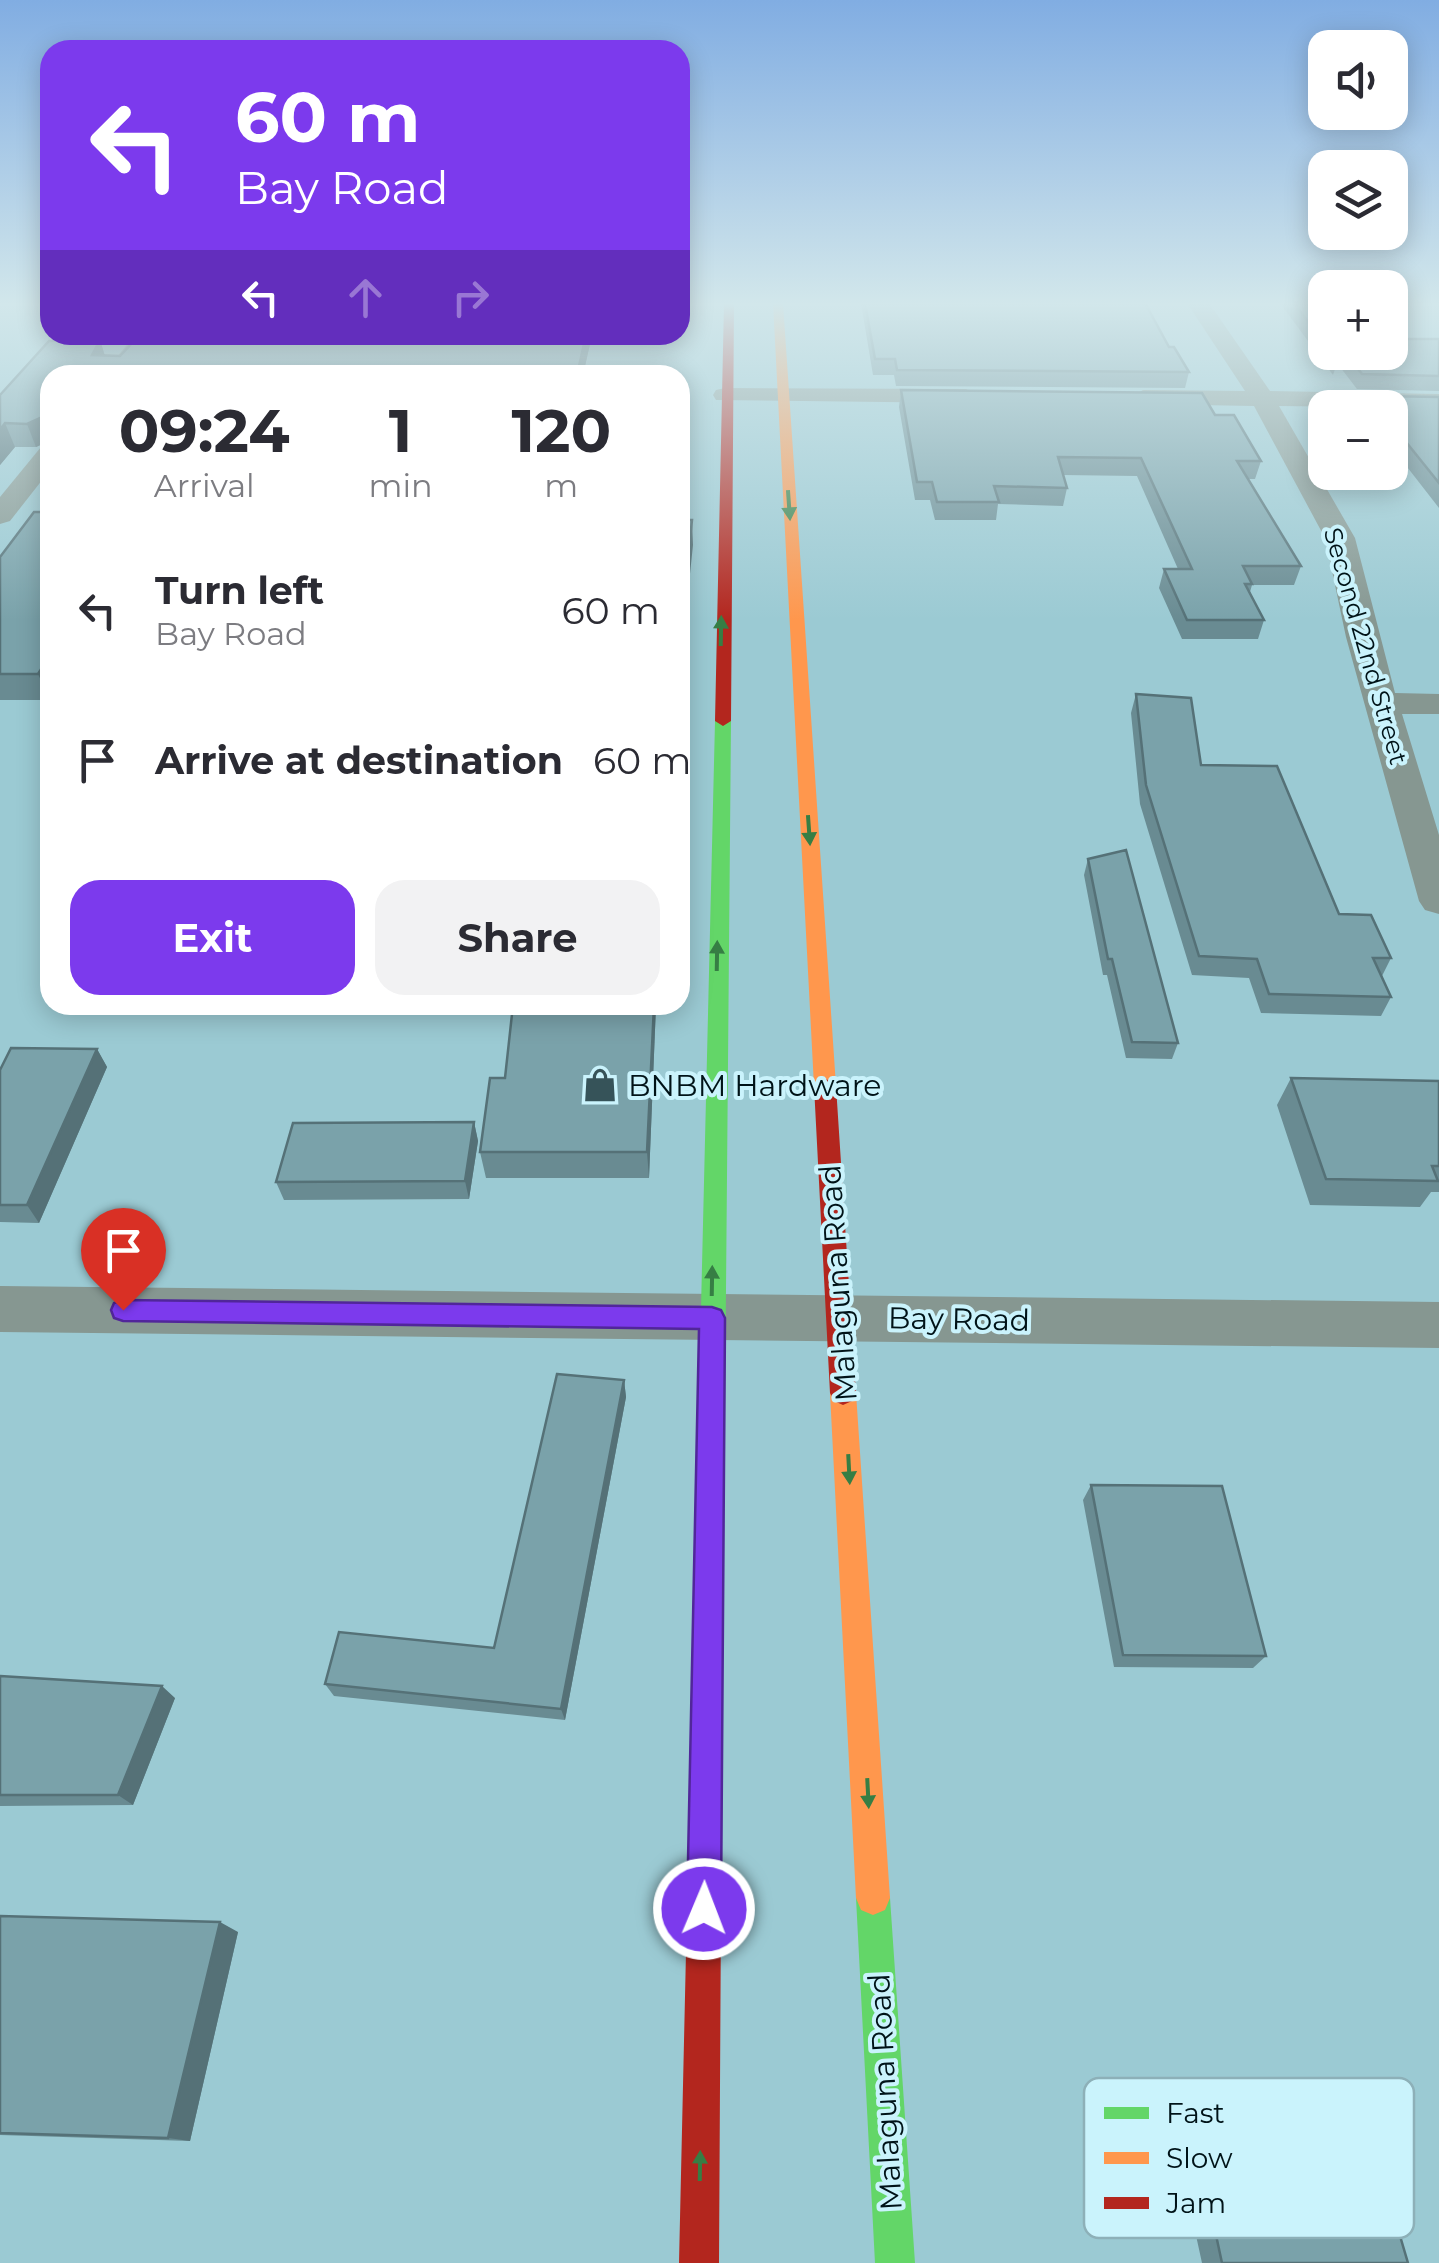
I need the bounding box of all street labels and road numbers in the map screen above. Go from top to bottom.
street label: Second 22nd Street [1318,524,1414,768]
street label: Malaguna Road [811,1163,865,1403]
street label: Bay Road [888,1299,1030,1339]
street label: Malaguna Road [860,1973,910,2211]

